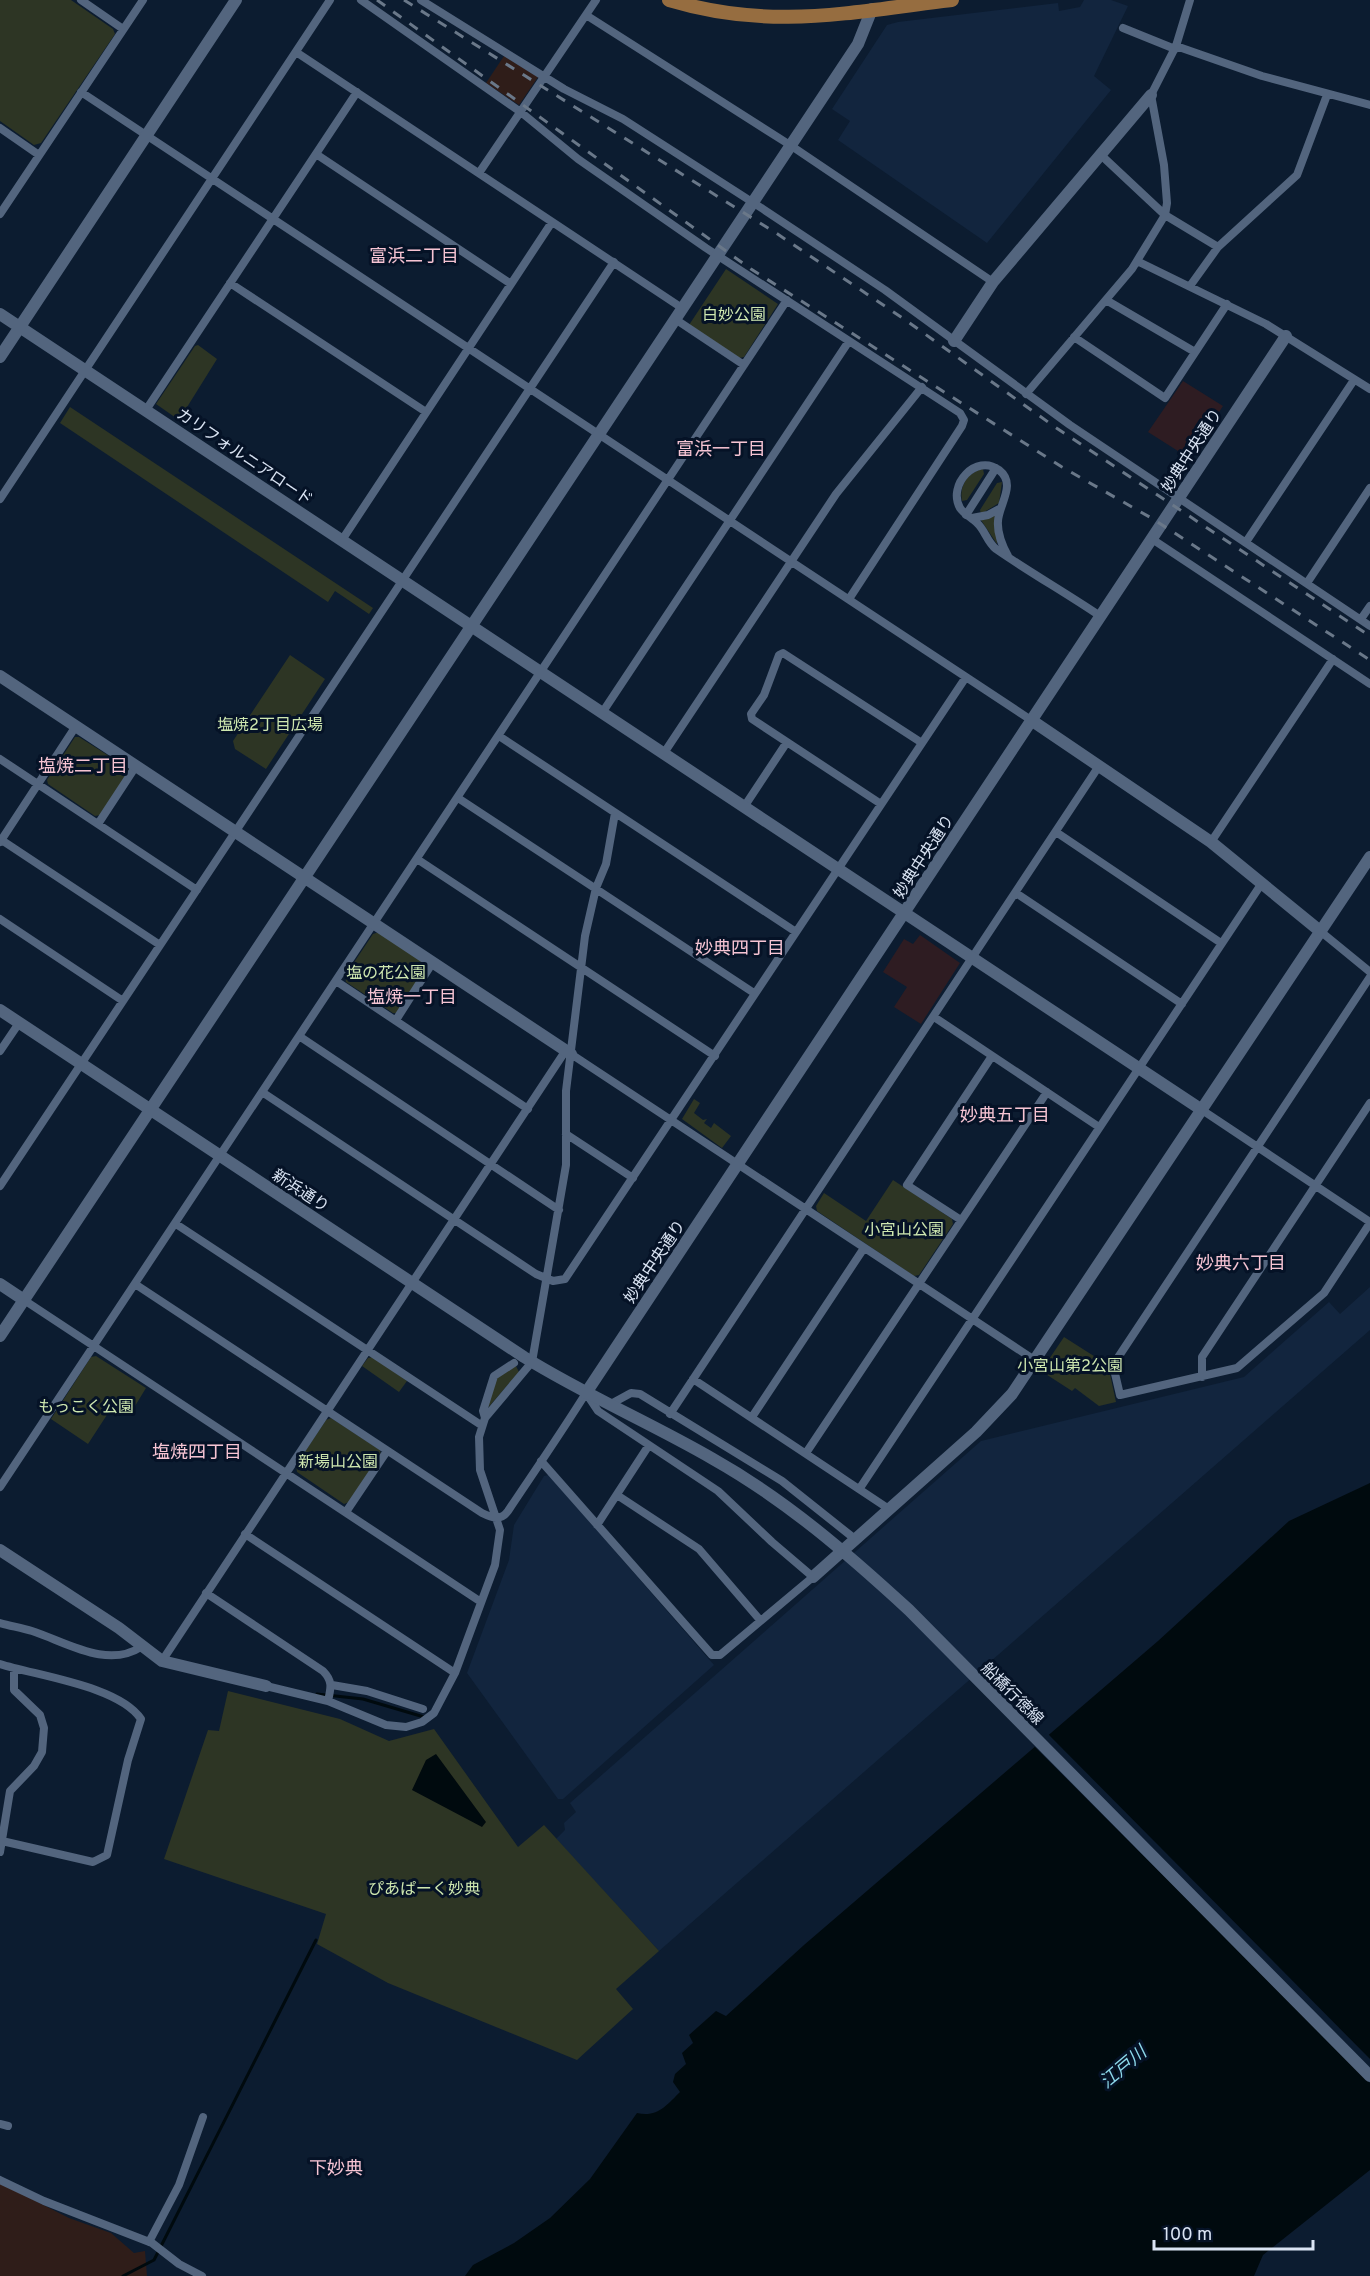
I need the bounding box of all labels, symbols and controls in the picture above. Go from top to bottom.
district label: 富浜二丁目 [369,246,459,269]
park label: 白妙公園 [702,306,766,326]
street label: カリフォルニアロード [172,405,316,511]
street label: 妙典中央通り [1158,405,1227,497]
district label: 富浜一丁目 [676,439,766,462]
park label: 塩焼2丁目広場 [217,716,323,736]
district label: 塩焼二丁目 [38,756,128,779]
street label: 妙典中央通り [890,811,959,903]
district label: 妙典四丁目 [695,938,785,961]
park label: 塩の花公園 [346,964,426,984]
district label: 塩焼一丁目 [367,987,457,1010]
district label: 妙典五丁目 [960,1105,1050,1128]
street label: 新浜通り [268,1166,332,1217]
street label: 妙典中央通り [621,1217,691,1308]
park label: 小宮山公園 [864,1221,944,1241]
district label: 妙典六丁目 [1196,1253,1286,1276]
park label: 小宮山第2公園 [1017,1357,1123,1377]
park label: もっこく公園 [38,1398,134,1418]
district label: 塩焼四丁目 [152,1442,242,1465]
park label: 新場山公園 [298,1453,378,1473]
street label: 船橋行徳線 [976,1659,1047,1730]
park label: ぴあぱーく妙典 [368,1880,480,1900]
water label: 江戸川 [1096,2041,1154,2094]
district label: 下妙典 [309,2158,363,2181]
scale bar [1154,2213,1313,2251]
text: 100 m [1163,2224,1212,2247]

